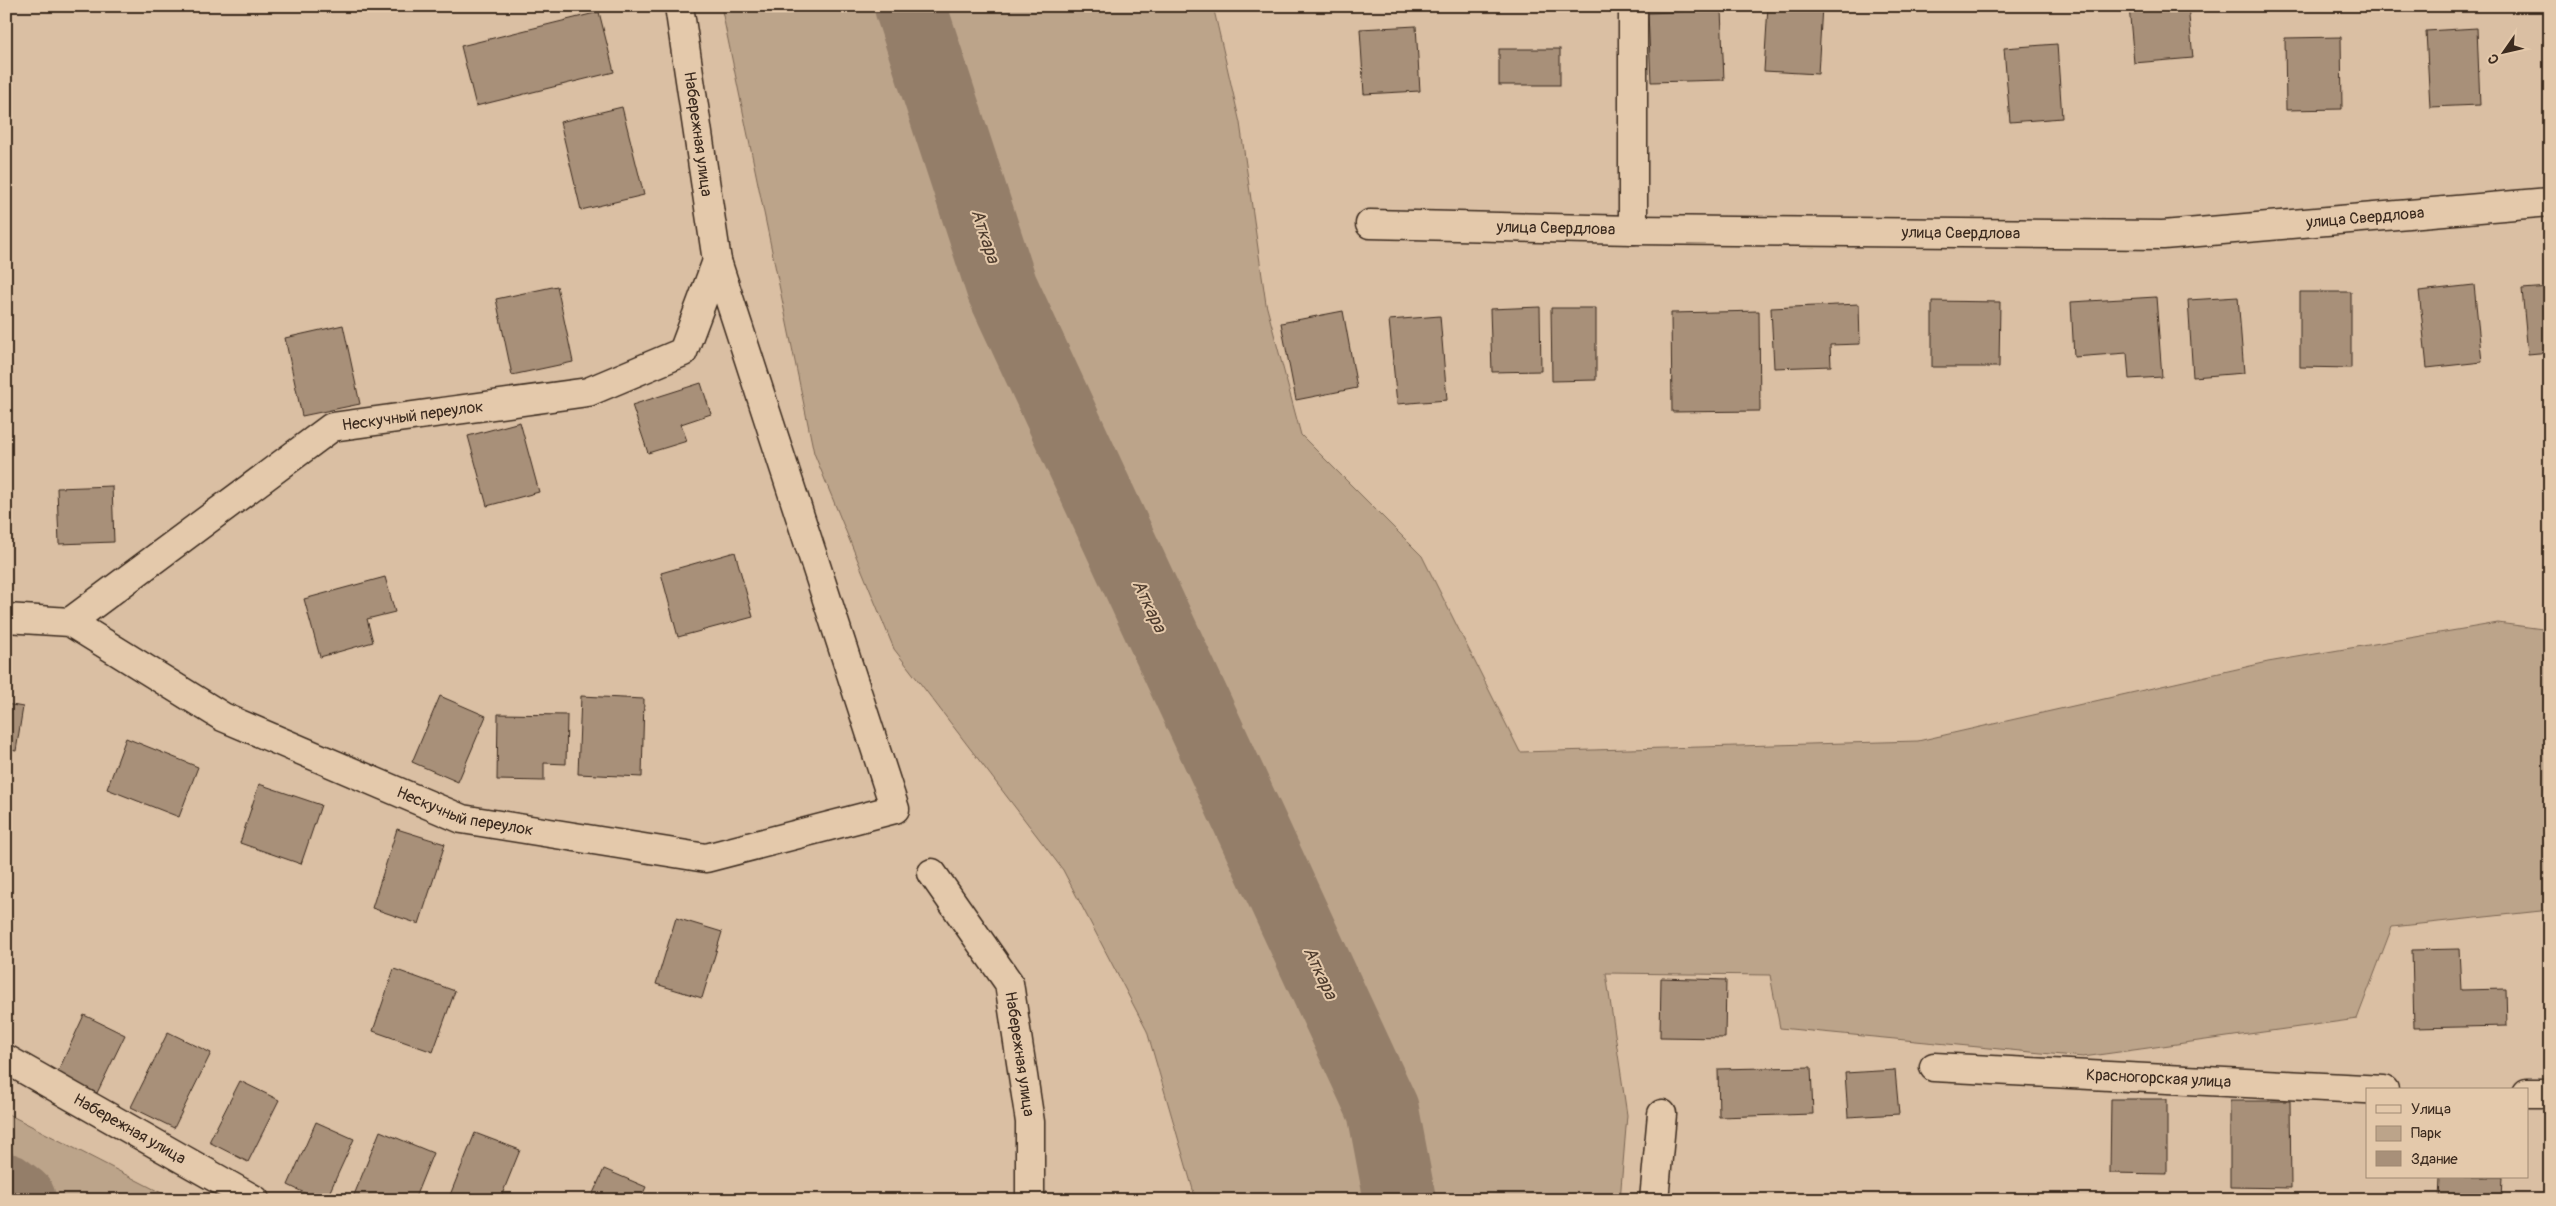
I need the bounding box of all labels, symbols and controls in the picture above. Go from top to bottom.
north arrow [2478,28,2528,78]
text: С [2484,50,2503,67]
street label: Набережная улица [679,70,717,198]
street label: улица Свердлова [2304,203,2425,233]
water label: Аткара [966,206,1005,267]
street label: улица Свердлова [1495,217,1615,240]
street label: улица Свердлова [1901,223,2020,244]
street label: Нескучный переулок [341,396,485,436]
water label: Аткара [1127,576,1172,637]
street label: Нескучный переулок [393,782,535,840]
water label: Аткара [1298,943,1343,1004]
street label: Набережная улица [1000,990,1039,1118]
street label: Красногорская улица [2086,1065,2232,1092]
legend [2366,1088,2528,1178]
street label: Набережная улица [70,1089,189,1169]
text: Улица [2411,1100,2451,1119]
text: Парк [2411,1124,2442,1143]
text: Здание [2411,1150,2458,1169]

